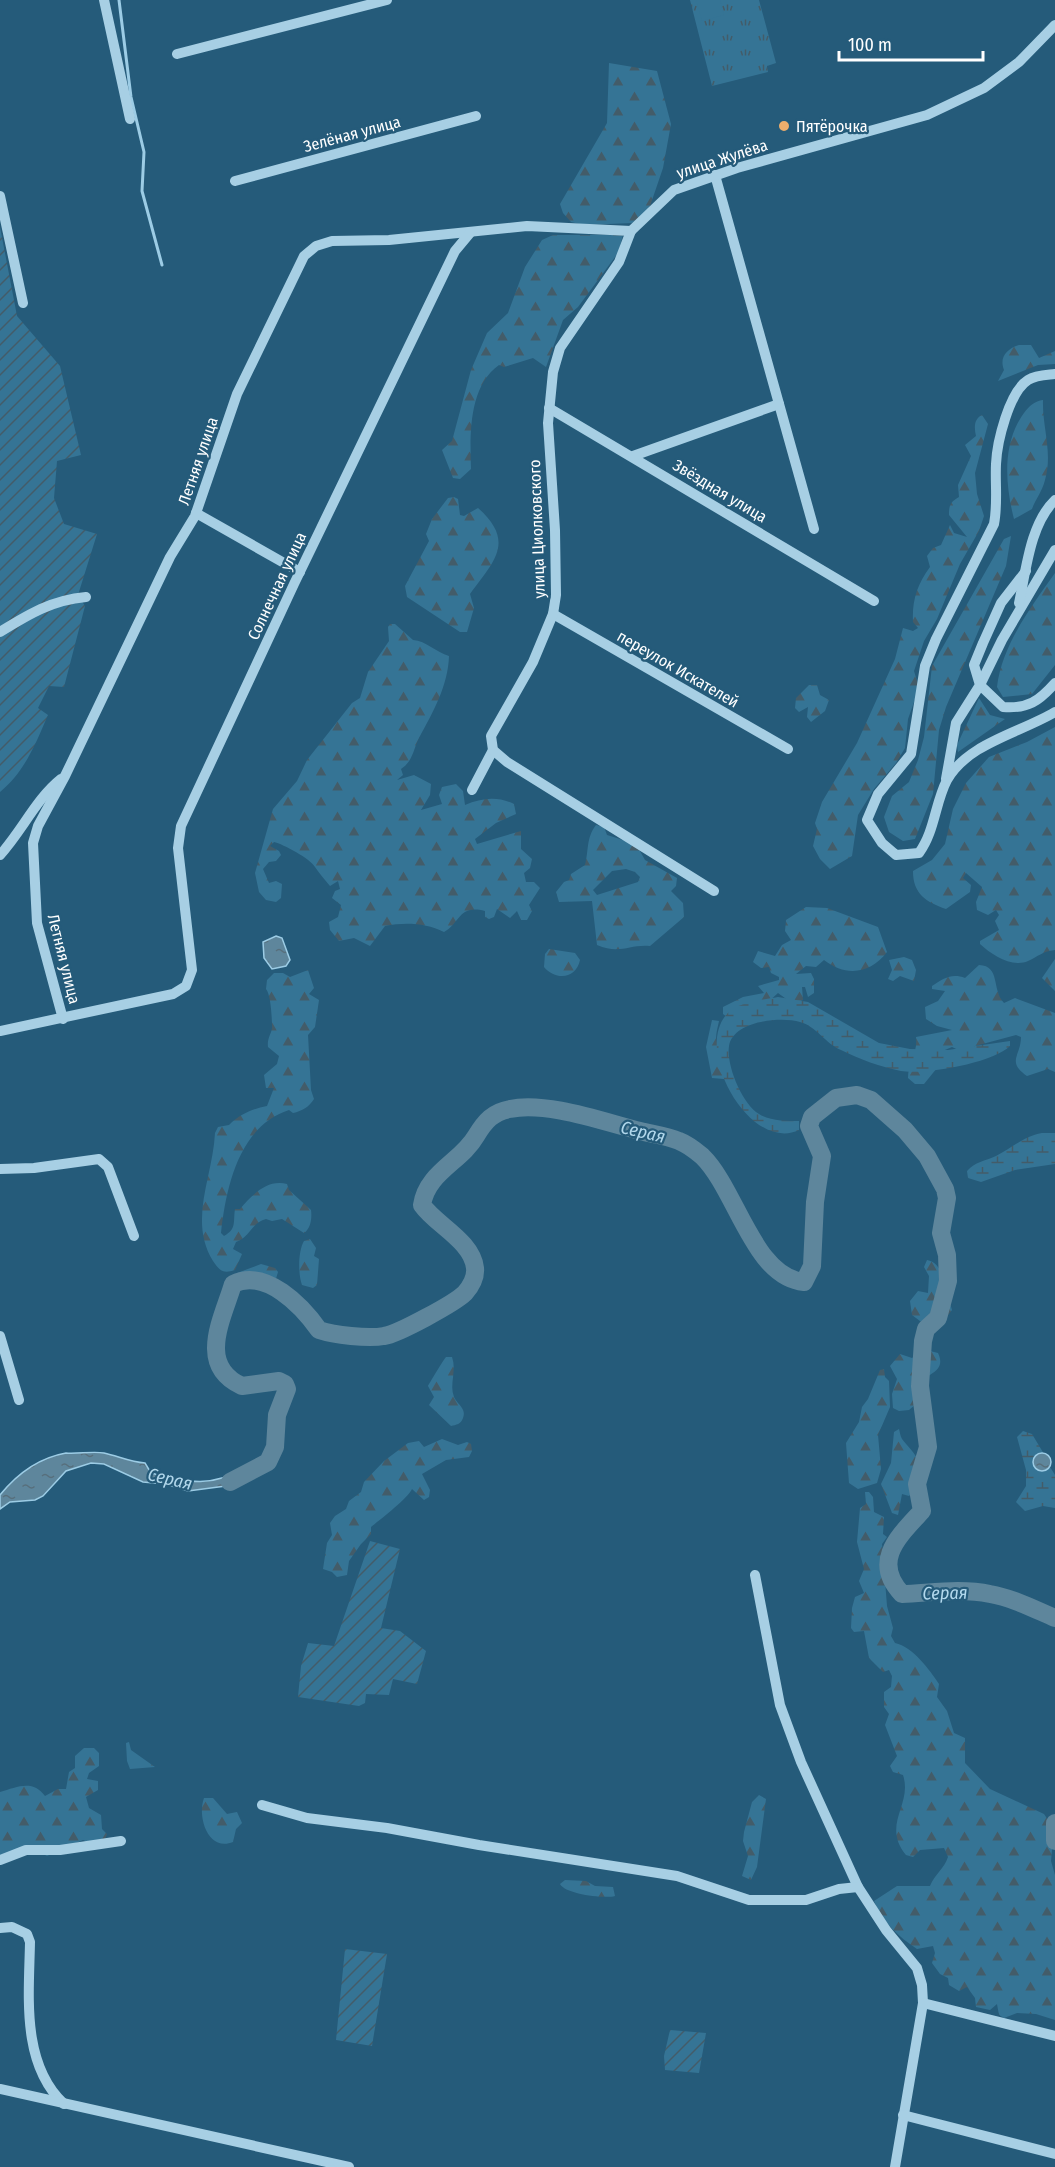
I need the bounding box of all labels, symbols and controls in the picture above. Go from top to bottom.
scale bar [839,24,983,62]
text: 100 m [848,34,892,56]
street label: Зелёная улица [301,112,403,156]
place label: Пятёрочка [796,117,868,136]
marker: Пятёрочка [777,119,791,133]
street label: улица Жулёва [674,135,770,183]
street label: Летняя улица [174,414,222,507]
street label: Звёздная улица [670,455,771,527]
street label: улица Циолковского [525,459,549,599]
street label: Солнечная улица [244,529,310,643]
street label: переулок Искателей [614,626,742,712]
street label: Летняя улица [44,912,84,1006]
water label: Серая [619,1116,668,1148]
water label: Серая [146,1463,195,1495]
water label: Серая [922,1582,968,1604]

